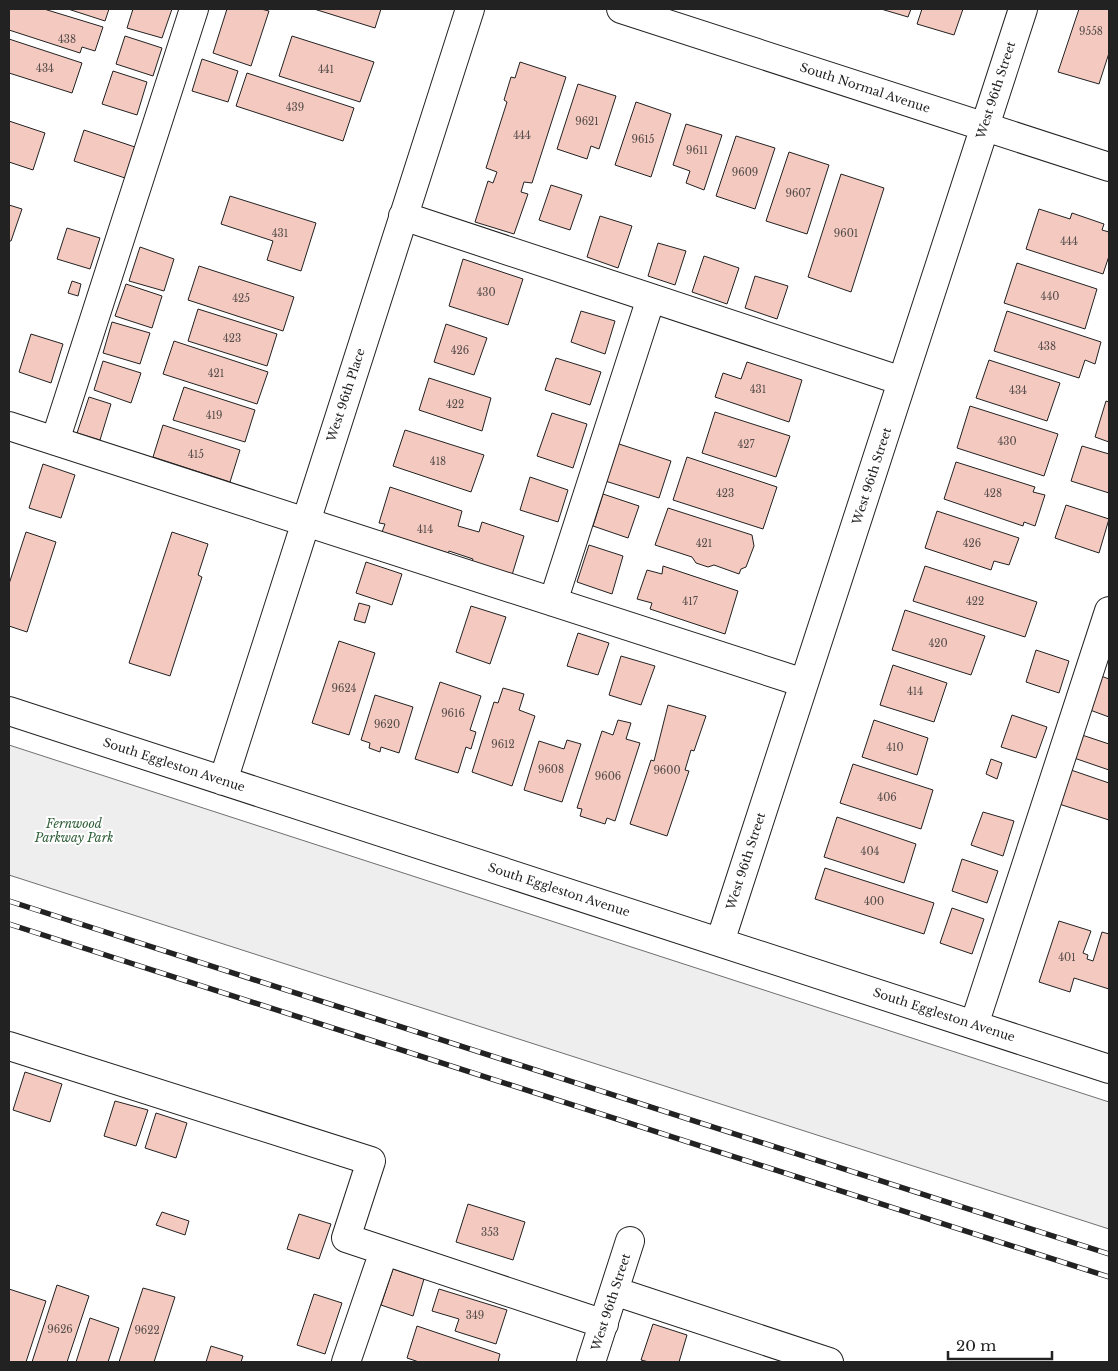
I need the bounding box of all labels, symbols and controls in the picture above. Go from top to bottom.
house number: 9558 [1079,25,1103,38]
house number: 438 [58,33,76,46]
street label: West 96th Street [972,39,1018,141]
street label: South Normal Avenue [798,59,932,116]
house number: 434 [36,62,54,75]
house number: 441 [318,63,334,76]
house number: 439 [286,101,304,114]
house number: 9621 [575,115,599,128]
house number: 444 [513,129,531,142]
house number: 9615 [632,133,655,146]
house number: 9611 [686,144,708,157]
house number: 9609 [732,166,758,179]
house number: 9607 [785,187,811,200]
house number: 431 [272,227,288,240]
house number: 9601 [834,227,858,240]
house number: 444 [1060,235,1078,248]
house number: 430 [476,286,496,299]
house number: 440 [1041,290,1059,303]
house number: 425 [232,292,250,305]
house number: 423 [223,332,241,345]
house number: 438 [1038,340,1056,353]
house number: 426 [451,344,469,357]
street label: West 96th Place [323,346,368,444]
house number: 421 [208,367,224,380]
house number: 431 [750,383,766,396]
house number: 434 [1009,384,1027,397]
house number: 422 [446,398,464,411]
house number: 419 [206,409,222,422]
street label: West 96th Street [848,425,894,527]
house number: 430 [997,435,1017,448]
house number: 427 [737,438,755,451]
house number: 415 [188,448,204,461]
house number: 418 [430,455,446,468]
house number: 423 [716,487,734,500]
house number: 428 [984,487,1002,500]
house number: 414 [417,523,433,536]
house number: 421 [696,537,712,550]
house number: 426 [963,537,981,550]
house number: 417 [682,595,699,608]
house number: 422 [966,595,984,608]
house number: 420 [928,637,948,650]
house number: 9624 [332,682,357,695]
house number: 414 [907,685,923,698]
house number: 9616 [441,707,465,720]
house number: 9620 [374,718,400,731]
street label: South Eggleston Avenue [101,734,247,795]
house number: 9612 [491,738,515,751]
house number: 410 [886,741,904,754]
house number: 9608 [538,763,564,776]
house number: 9600 [653,764,681,777]
house number: 9606 [595,770,621,783]
house number: 406 [877,791,897,804]
street label: West 96th Street [722,810,768,912]
park label: Fernwood Parkway Park [34,816,113,845]
house number: 404 [861,845,880,858]
street label: South Eggleston Avenue [486,859,632,920]
house number: 400 [864,895,884,908]
house number: 401 [1058,951,1076,964]
street label: South Eggleston Avenue [871,984,1017,1045]
house number: 353 [481,1226,499,1239]
street label: West 96th Street [587,1251,633,1353]
house number: 349 [466,1309,484,1322]
house number: 9626 [47,1323,73,1336]
house number: 9622 [134,1324,160,1337]
scale bar [948,1328,1052,1360]
text: 20 m [956,1336,996,1355]

